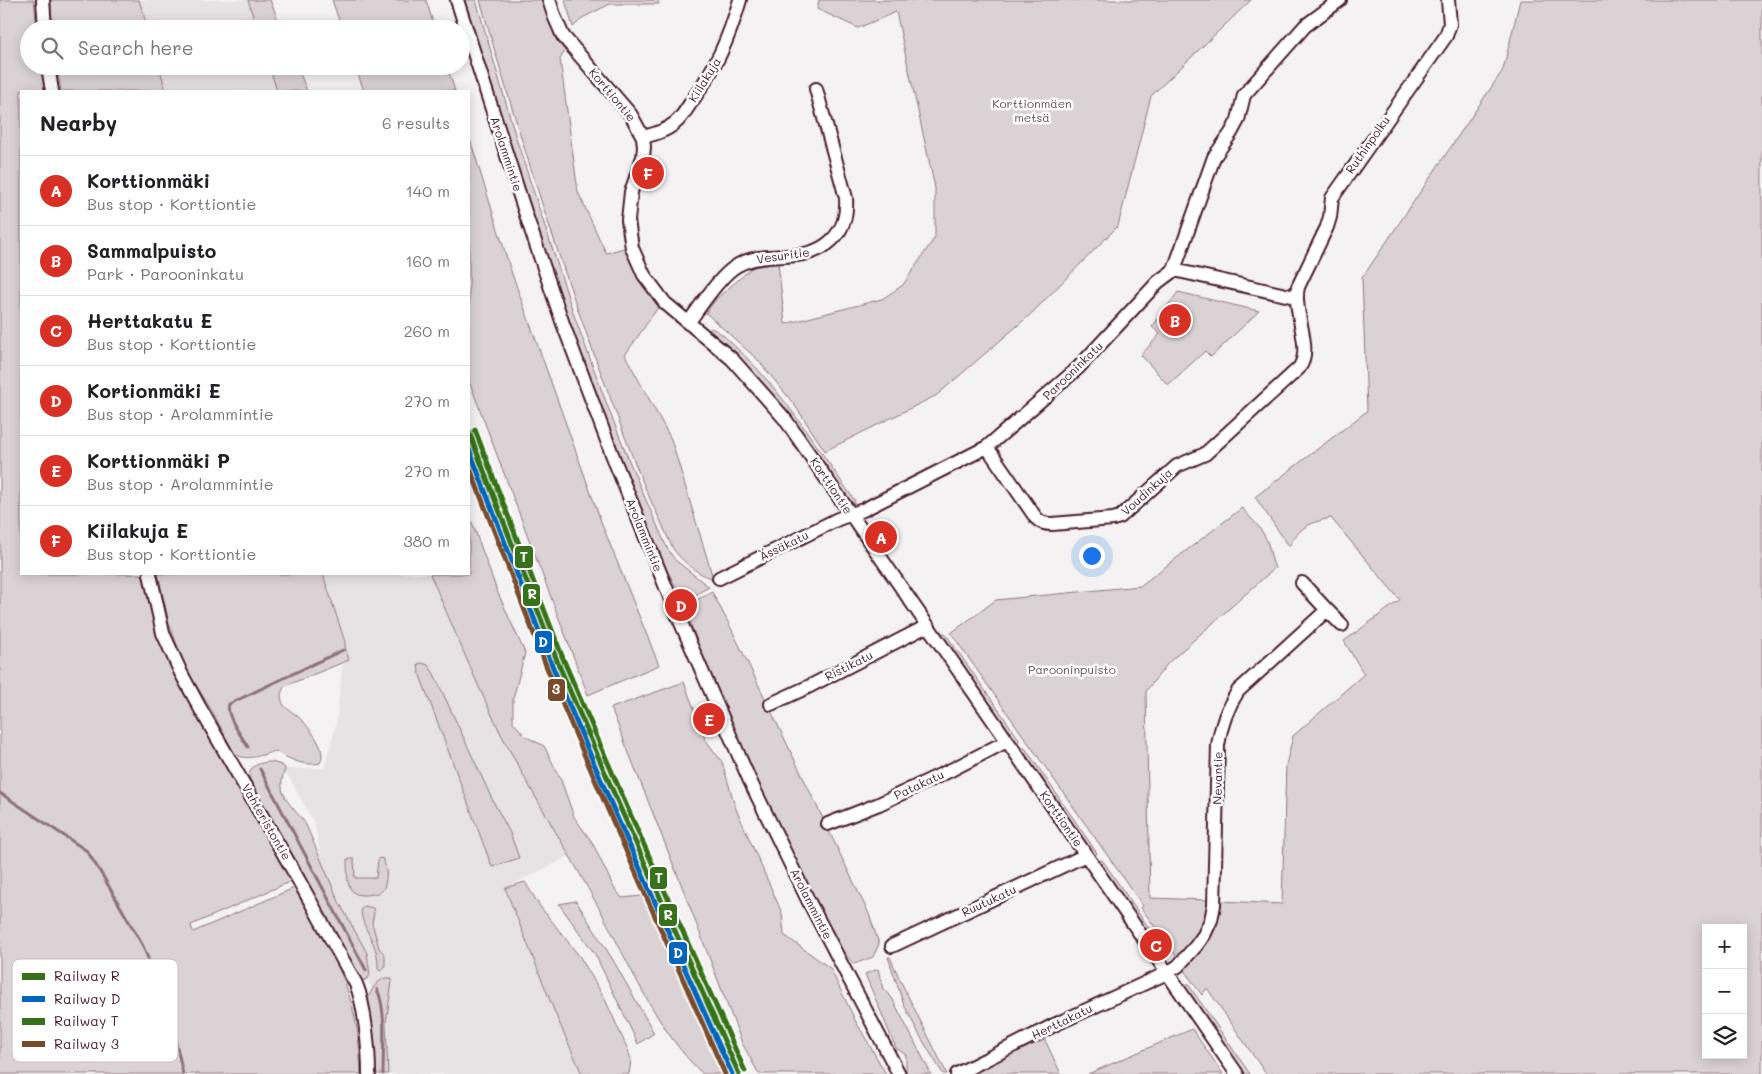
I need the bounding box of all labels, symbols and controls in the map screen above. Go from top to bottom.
search box [20,20,470,75]
icon: search [38,34,66,62]
text: Search here [78,35,194,60]
street label: Kiilakuja [684,54,724,105]
street label: Korttiontie [586,64,640,124]
park label: Korttionmäen metsä [992,95,1072,125]
text: Nearby [40,109,117,136]
text: 6 results [382,112,450,133]
street label: Ruthinpolku [1341,112,1393,176]
street label: Arolammintie [487,114,527,193]
pin: F [632,154,664,192]
text: Korttionmäki [87,168,210,193]
text: A [50,180,62,201]
text: 140 m [406,180,450,201]
text: Bus stop · Korttiontie [87,193,256,214]
text: Sammalpuisto [87,238,216,263]
street label: Vesuritie [755,243,811,267]
text: B [51,250,61,271]
text: 160 m [405,250,450,271]
text: Park · Parooninkatu [87,263,244,284]
pin: B [1159,301,1191,339]
text: Herttakatu E [87,308,212,333]
text: C [50,320,62,341]
text: 260 m [404,320,450,341]
text: Bus stop · Korttiontie [87,333,256,354]
street label: Parooninkatu [1039,338,1106,403]
text: Kortionmäki E [87,378,221,403]
text: D [50,390,62,411]
text: 270 m [404,390,450,411]
text: Bus stop · Arolammintie [87,403,274,424]
text: Korttionmäki P [87,448,230,473]
street label: Korttiontie [807,454,857,517]
text: E [51,460,61,481]
text: 270 m [404,460,450,481]
street label: Voudinkuja [1117,464,1175,519]
text: Bus stop · Arolammintie [87,473,274,494]
street label: Arolammintie [623,496,667,574]
text: Kiilakuja E [87,518,188,543]
pin: A [865,518,897,556]
street label: Ässäkatu [756,526,811,564]
text: F [51,530,61,551]
text: 380 m [403,530,450,551]
text: Bus stop · Korttiontie [87,543,256,564]
your location [1079,543,1105,569]
line badge: T [514,545,534,569]
text: T [520,547,528,566]
line badge: R [522,583,541,607]
text: R [527,584,537,603]
pin: D [665,586,697,624]
line badge: D [534,630,553,654]
text: D [538,632,548,651]
street label: Ristikatu [822,646,875,684]
park label: Parooninpuisto [1028,661,1116,677]
line badge: 3 [547,678,566,702]
text: 3 [552,679,560,698]
pin: E [693,700,725,738]
street label: Nevantie [1209,751,1225,805]
street label: Patakatu [891,766,946,803]
street label: Vahteristontie [239,780,295,863]
street label: Korttiontie [1037,787,1087,850]
street label: Arolammintie [787,865,837,942]
line badge: T [649,866,668,890]
text: T [655,868,663,887]
street label: Ruutukatu [959,881,1018,920]
line badge: R [658,903,678,927]
text: R [663,905,673,924]
map controls [1702,924,1747,1059]
button: + [1702,924,1747,969]
pin: C [1140,926,1172,964]
line badge: D [668,941,688,965]
text: D [673,943,683,962]
legend [12,959,178,1062]
text: Railway R [54,966,120,985]
button: − [1702,969,1747,1014]
text: Railway D [54,989,121,1008]
street label: Herttakatu [1029,999,1095,1043]
text: Railway T [54,1011,119,1030]
button: layers [1702,1014,1747,1059]
text: Railway 3 [54,1034,119,1053]

